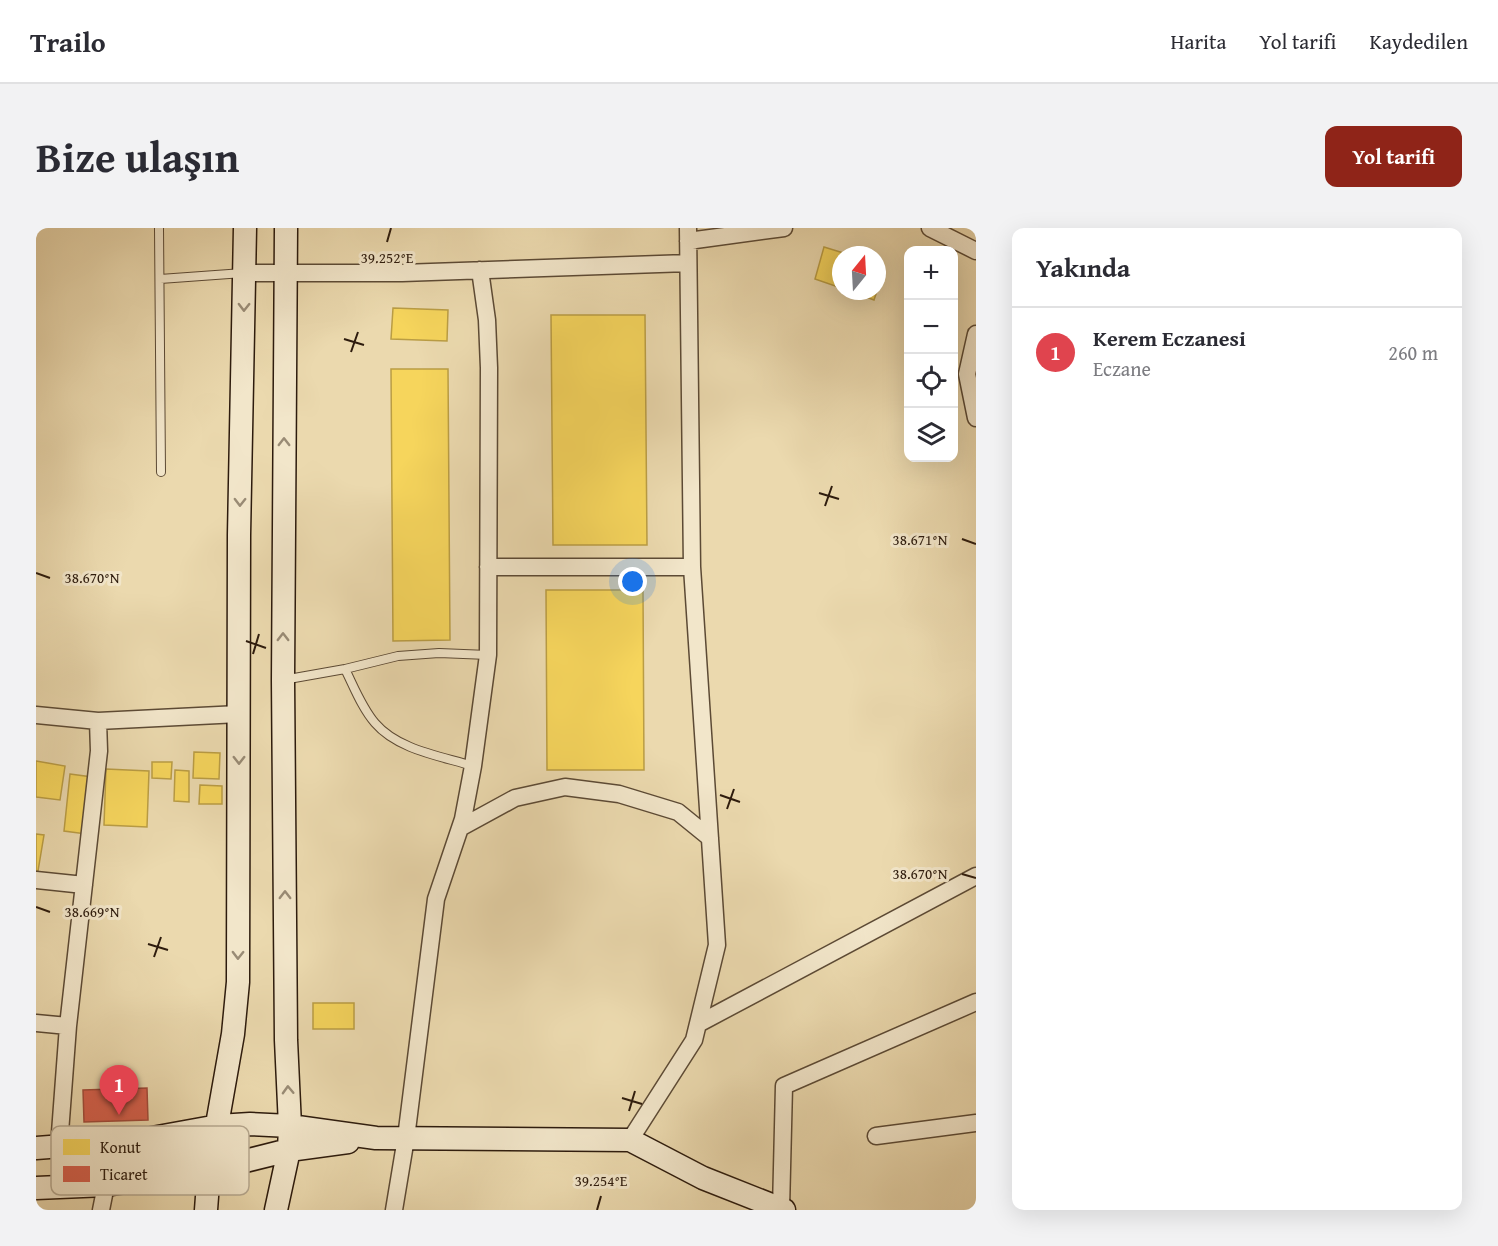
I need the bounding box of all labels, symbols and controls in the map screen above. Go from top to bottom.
text: Trailo [30,21,106,62]
text: Harita [1171,26,1226,57]
text: Yol tarifi [1259,26,1336,57]
text: Kaydedilen [1369,26,1468,57]
text: Bize ulaşın [36,126,239,187]
button: Yol tarifi [1325,126,1462,187]
north arrow [832,246,886,300]
map controls [904,246,958,462]
button: + [904,246,958,300]
text: 39.252°E [361,247,414,268]
text: Yakında [1036,248,1130,287]
button: − [904,300,958,354]
one-way arrow [238,303,250,312]
text: Kerem Eczanesi [1093,322,1246,354]
text: 1 [1050,338,1061,367]
text: 260 m [1388,338,1438,367]
button: locate [904,354,958,408]
text: Eczane [1093,354,1151,383]
button: layers [904,408,958,462]
one-way arrow [278,438,290,447]
one-way arrow [234,498,246,507]
text: 38.671°N [893,529,948,550]
text: 38.670°N [65,567,120,588]
your location [618,567,647,596]
one-way arrow [277,633,289,642]
one-way arrow [233,756,245,765]
text: 38.670°N [893,863,948,884]
one-way arrow [279,891,291,900]
text: 38.669°N [65,901,120,922]
one-way arrow [232,951,244,960]
pin: 1 [100,1066,139,1115]
one-way arrow [282,1085,295,1094]
legend [51,1126,249,1195]
text: Konut [100,1135,141,1159]
text: Ticaret [100,1162,148,1186]
text: 39.254°E [575,1170,628,1191]

